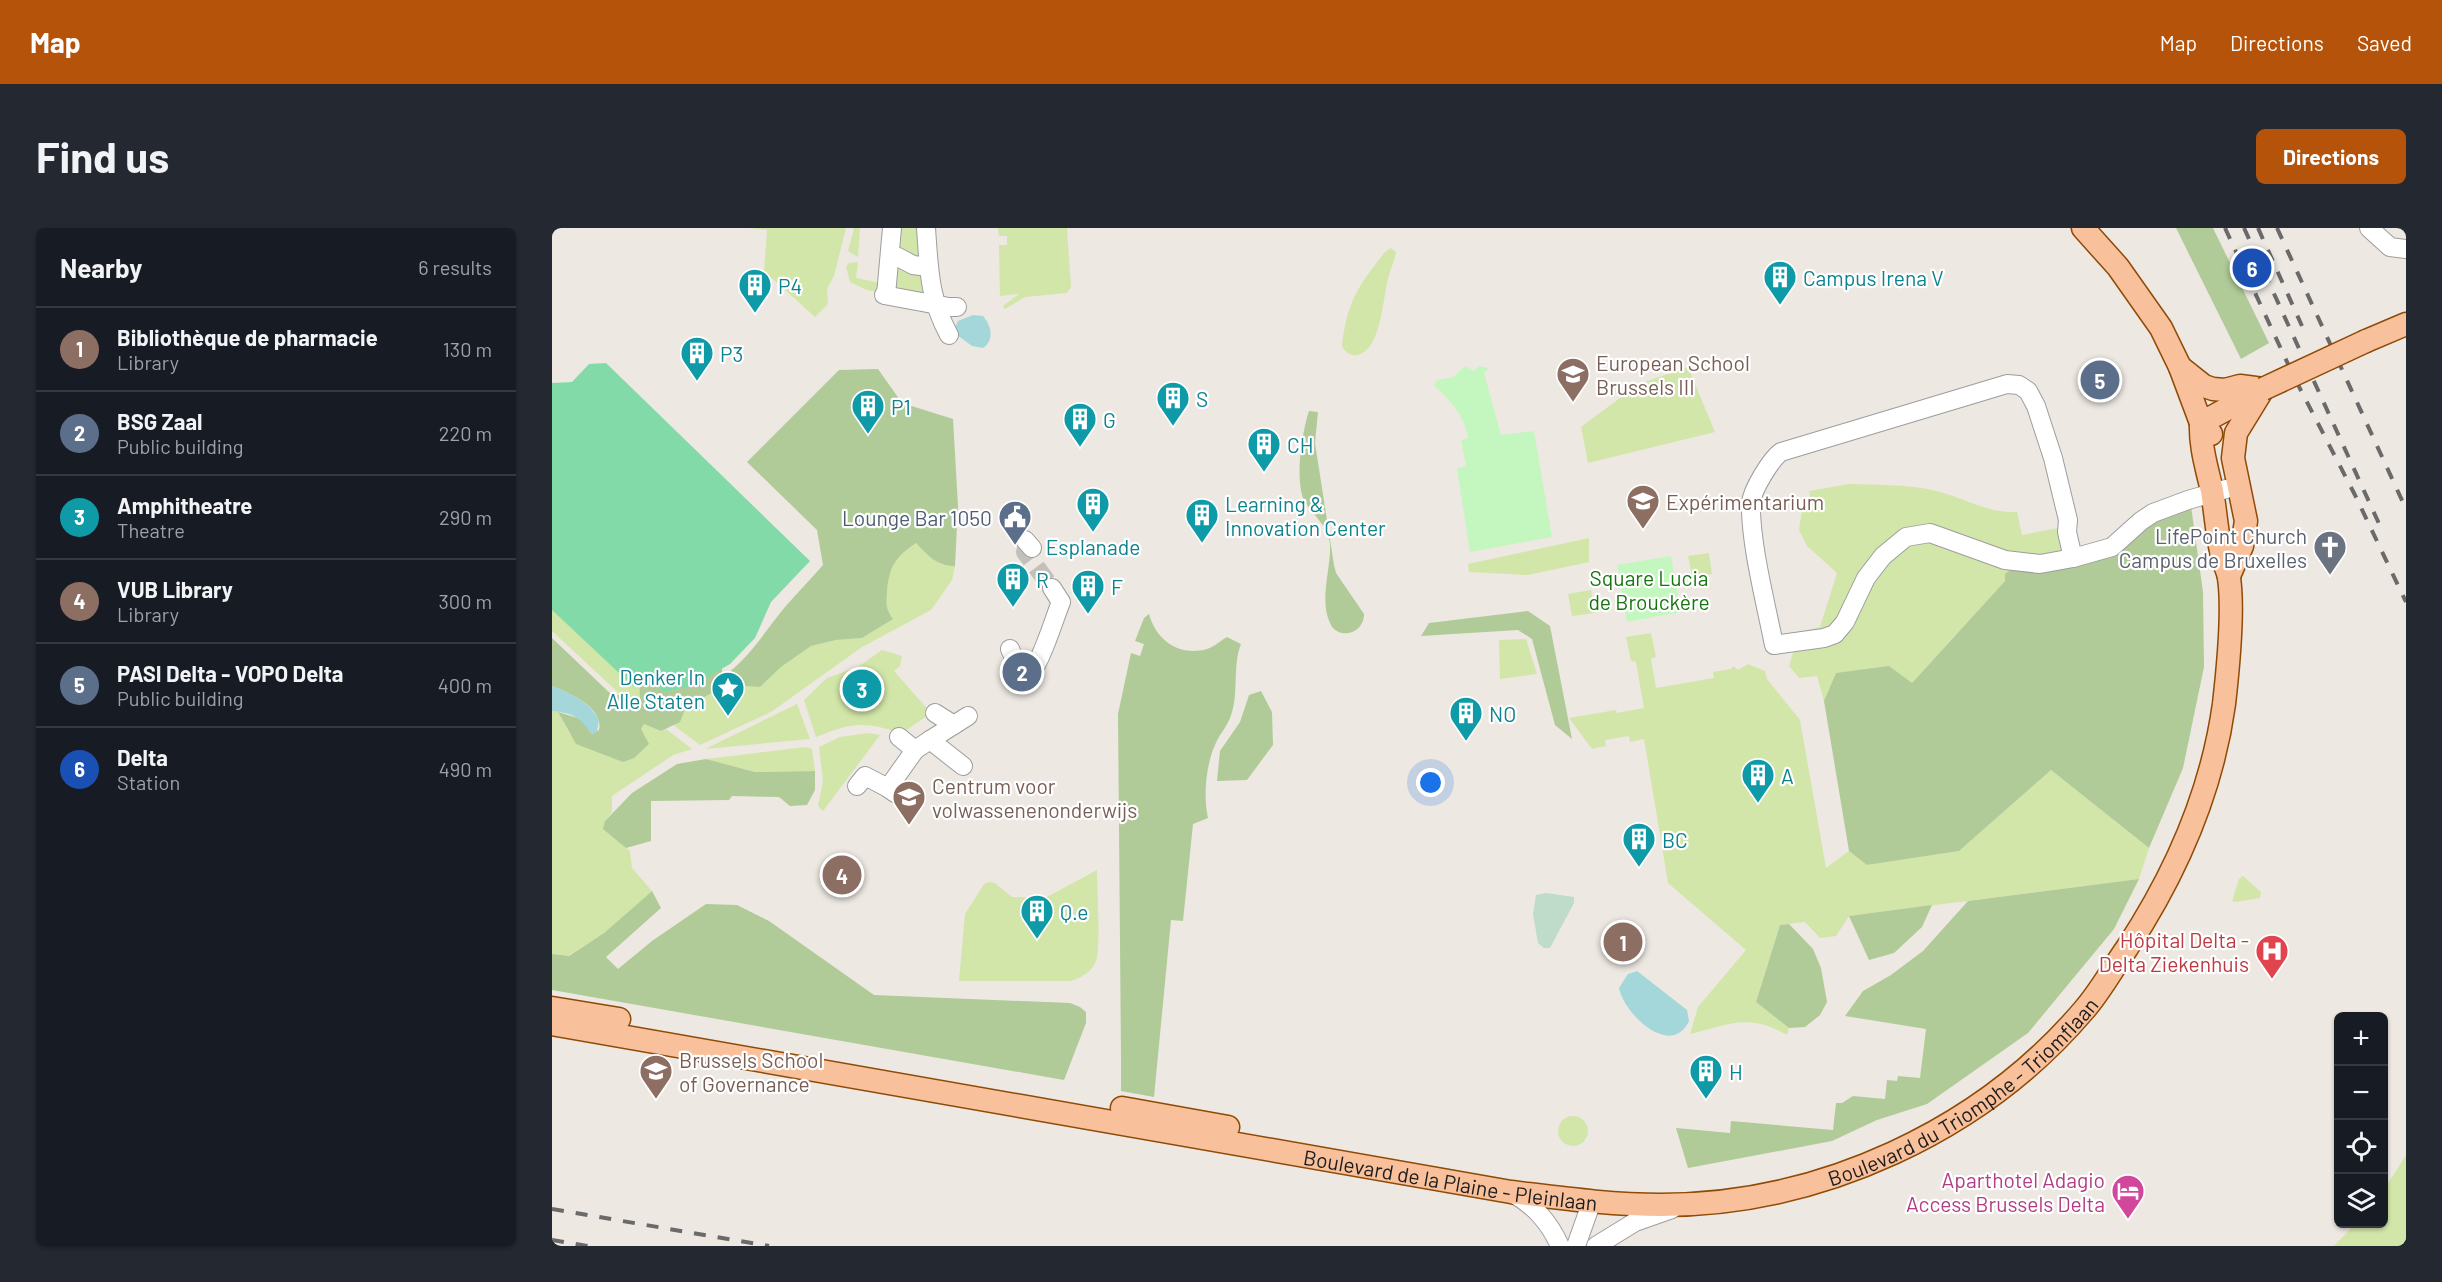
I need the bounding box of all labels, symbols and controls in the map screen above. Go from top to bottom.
text: Map [30,25,81,59]
text: Map [2160,30,2197,55]
text: Directions [2230,30,2324,55]
text: Saved [2357,30,2412,55]
button: Directions [2256,129,2406,184]
text: Find us [36,131,169,181]
pin: 6 [2232,246,2272,291]
text: Nearby [60,252,142,283]
text: 6 results [418,255,492,279]
building icon: Campus Irena V [1762,259,1798,306]
place label: Campus Irena V [1803,265,1944,290]
building icon: P4 [737,267,773,314]
place label: P4 [778,273,802,298]
text: Bibliothèque de pharmacie [117,324,378,350]
building icon: P3 [679,335,715,382]
text: 1 [76,337,83,361]
text: 130 m [443,337,492,361]
place label: P3 [720,341,743,366]
text: Library [117,350,179,374]
place label: European School Brussels III [1596,350,1750,399]
school or university icon: European School Brussels III [1555,356,1591,403]
pin: 5 [2080,358,2120,402]
building icon: S [1155,380,1191,427]
place label: S [1196,386,1208,411]
building icon: P1 [850,388,886,435]
place label: P1 [891,394,911,419]
building icon: G [1062,401,1098,448]
place label: G [1103,407,1116,432]
text: BSG Zaal [117,408,202,434]
text: 2 [74,421,85,445]
text: 220 m [439,421,492,445]
building icon: CH [1246,426,1282,473]
place label: CH [1287,432,1313,457]
text: Public building [117,434,243,458]
school or university icon: Expérimentarium [1625,483,1661,530]
building icon: Esplanade [1075,486,1111,533]
place label: Expérimentarium [1666,489,1824,514]
place label: Learning & Innovation Center [1225,491,1386,540]
text: Amphitheatre [117,492,252,518]
building icon: Learning & Innovation Center [1184,497,1220,544]
public building icon: Lounge Bar 1050 [997,499,1033,546]
text: 3 [74,505,85,529]
text: 290 m [439,505,492,529]
place label: Lounge Bar 1050 [842,505,992,530]
text: Theatre [117,518,185,542]
place label: LifePoint Church Campus de Bruxelles [2119,523,2307,572]
church icon: LifePoint Church Campus de Bruxelles [2312,529,2348,576]
place label: Esplanade [1046,534,1140,559]
building icon: R [995,561,1031,608]
park label: Square Lucia de Brouckère [1588,565,1710,614]
place label: R [1036,567,1049,592]
building icon: F [1070,568,1106,615]
place label: F [1111,574,1123,599]
text: VUB Library [117,576,233,602]
text: 4 [73,589,86,613]
text: 300 m [439,589,492,613]
text: Library [117,602,179,626]
pin: 2 [1002,650,1042,694]
text: PASI Delta - VOPO Delta [117,660,344,686]
place label: Denker In Alle Staten [607,664,705,713]
pin: 3 [842,666,882,712]
place icon: Denker In Alle Staten [710,670,746,717]
text: 5 [74,673,85,697]
text: 400 m [438,673,492,697]
text: Public building [117,686,243,710]
building icon: NO [1448,695,1484,742]
place label: NO [1489,701,1516,726]
text: Delta [117,744,168,770]
text: 6 [74,757,85,781]
text: 490 m [439,757,492,781]
building icon: A [1740,757,1776,804]
place label: A [1781,763,1794,788]
your location [1416,768,1445,797]
text: Station [117,770,180,794]
place label: Centrum voor volwassenenonderwijs [932,773,1137,822]
school or university icon: Centrum voor volwassenenonderwijs [891,779,927,826]
building icon: BC [1621,821,1657,868]
place label: BC [1662,827,1688,852]
pin: 4 [822,852,862,898]
building icon: Q.e [1019,893,1055,940]
place label: Q.e [1060,899,1089,924]
pin: 1 [1604,920,1642,964]
place label: Hôpital Delta - Delta Ziekenhuis [2099,927,2249,976]
hospital icon: Hôpital Delta - Delta Ziekenhuis [2254,933,2290,980]
street label: Boulevard du Triomphe - Triomflaan [1824,992,2102,1190]
map controls [2334,1012,2388,1228]
button: + [2334,1012,2388,1066]
place label: Brussels School of Governance [679,1047,823,1096]
school or university icon: Brussels School of Governance [638,1053,674,1100]
building icon: H [1688,1053,1724,1100]
place label: H [1729,1059,1743,1084]
button: − [2334,1066,2388,1120]
button: locate [2334,1120,2388,1174]
street label: Boulevard de la Plaine - Pleinlaan [1302,1143,1599,1214]
place label: Aparthotel Adagio Access Brussels Delta [1906,1167,2105,1216]
hotel icon: Aparthotel Adagio Access Brussels Delta [2110,1173,2146,1220]
button: layers [2334,1174,2388,1228]

